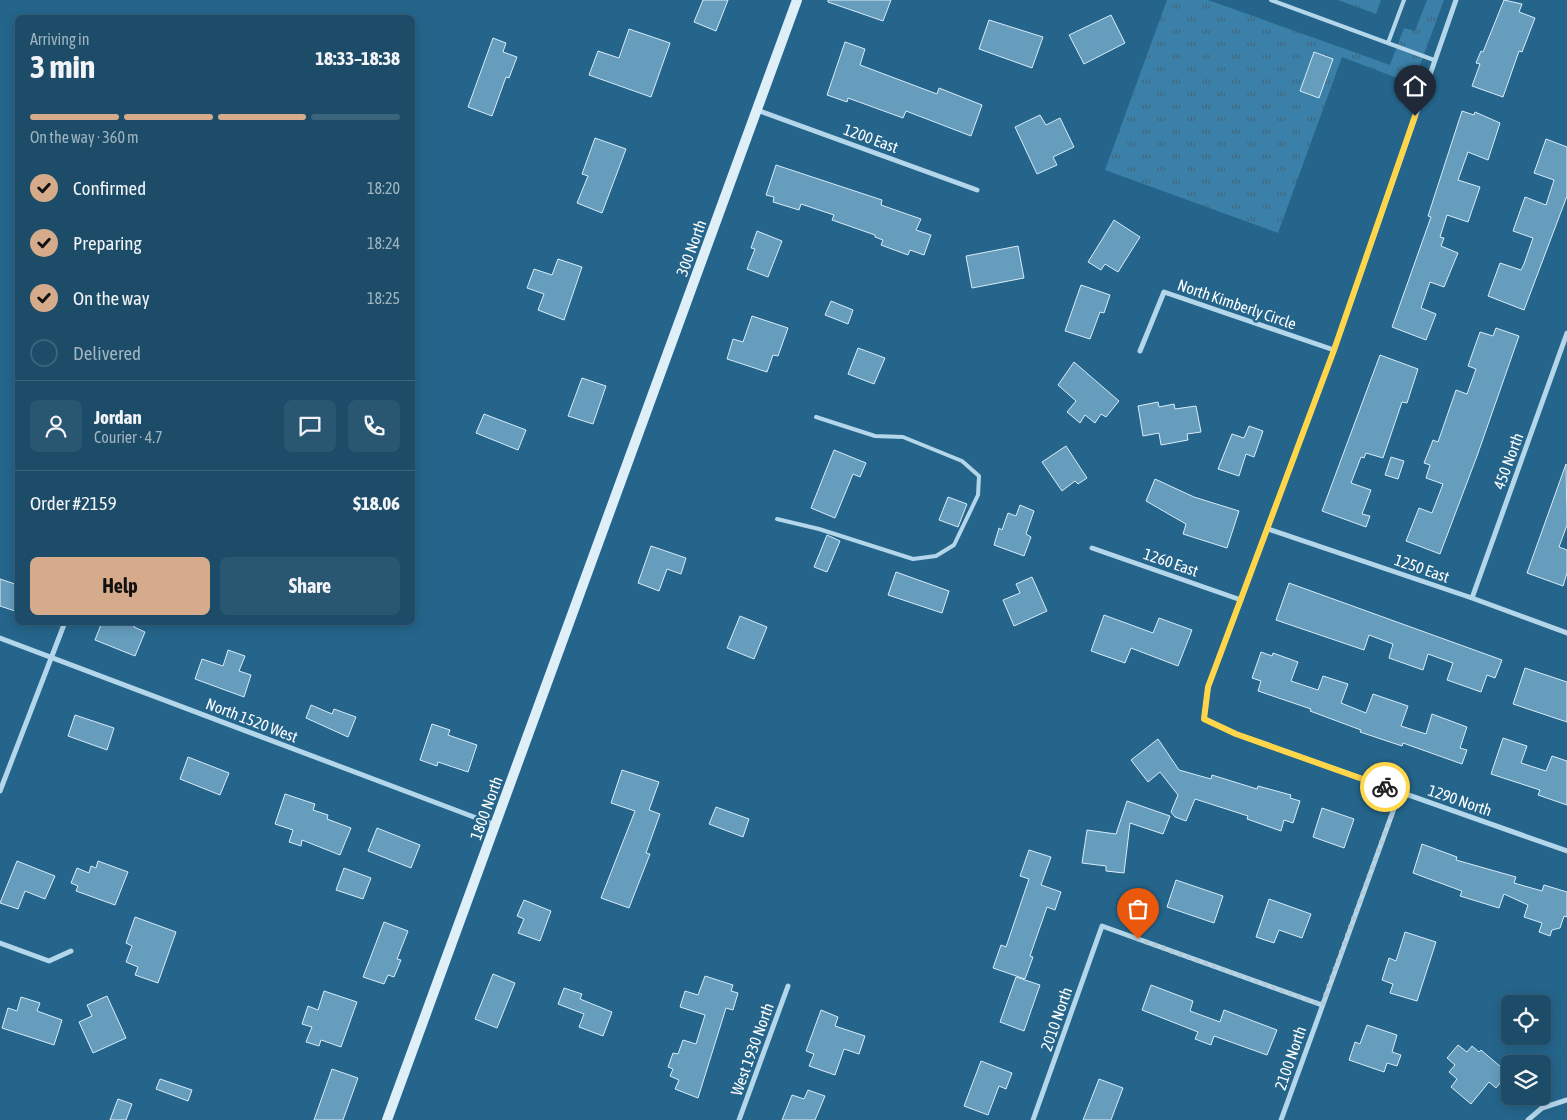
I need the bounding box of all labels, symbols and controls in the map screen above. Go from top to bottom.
text: Arriving in [30,30,90,48]
text: 18:33–18:38 [315,47,400,69]
text: 3 min [30,48,95,85]
pin [1394,65,1436,116]
icon: home [1401,72,1429,100]
street label: 1200 East [841,120,901,156]
text: On the way · 360 m [30,128,139,146]
icon: check [30,174,58,202]
text: Confirmed [73,177,146,199]
text: 18:20 [367,179,400,197]
street label: 300 North [673,217,709,279]
icon: check [30,229,58,257]
text: Preparing [73,232,142,254]
text: 18:24 [367,234,400,252]
street label: North Kimberly Circle [1175,275,1299,334]
icon: check [30,284,58,312]
text: On the way [73,287,150,309]
text: 18:25 [367,289,400,307]
text: Delivered [73,342,141,364]
button: person [30,400,82,452]
button: chat [284,400,336,452]
button: phone [348,400,400,452]
text: Jordan [94,406,142,428]
text: Courier · 4.7 [94,428,163,446]
street label: 450 North [1490,430,1526,492]
text: Order #2159 [30,492,117,514]
text: $18.06 [353,492,400,514]
street label: 1260 East [1141,544,1201,580]
street label: 1250 East [1392,550,1452,586]
button: Help [30,557,210,615]
button: Share [220,557,400,615]
street label: North 1520 West [203,694,301,746]
courier [1360,762,1410,812]
icon: bike [1371,773,1399,801]
street label: 1800 North [466,774,506,842]
street label: 1290 North [1426,781,1494,819]
pin [1117,888,1159,939]
icon: bag [1124,895,1152,923]
street label: 2010 North [1037,985,1075,1053]
map controls [1501,995,1551,1105]
button: locate [1501,995,1551,1045]
street label: West 1930 North [727,1000,777,1098]
street label: 2100 North [1271,1024,1309,1092]
button: layers [1501,1055,1551,1105]

